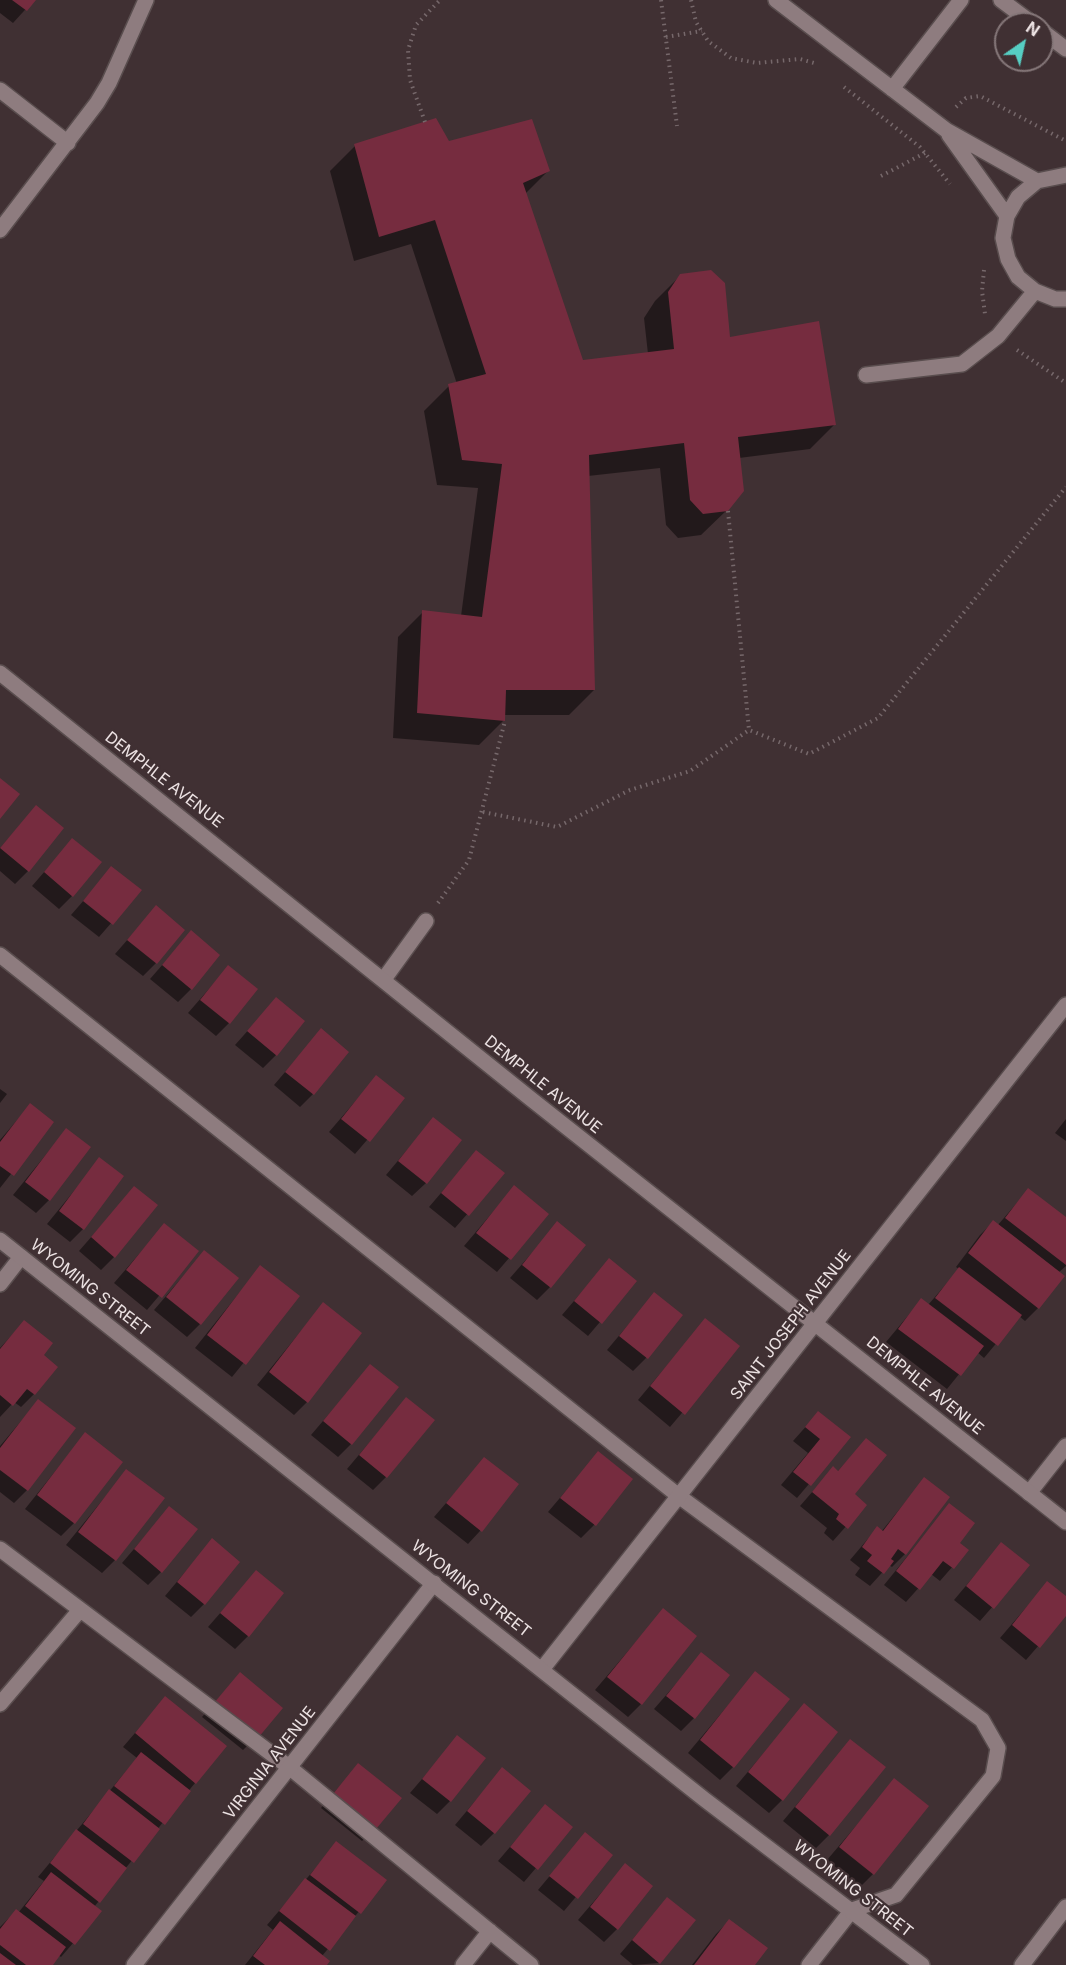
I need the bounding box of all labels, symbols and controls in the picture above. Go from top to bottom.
north arrow [994,12,1054,72]
text: N [1022,17,1044,40]
street label: DEMPHLE AVENUE [101,728,227,832]
street label: DEMPHLE AVENUE [481,1032,605,1138]
street label: WYOMING STREET [27,1235,153,1341]
street label: SAINT JOSEPH AVENUE [727,1246,855,1404]
street label: DEMPHLE AVENUE [863,1333,987,1439]
street label: WYOMING STREET [408,1536,534,1642]
street label: VIRGINIA AVENUE [220,1703,320,1823]
street label: WYOMING STREET [790,1836,916,1942]

